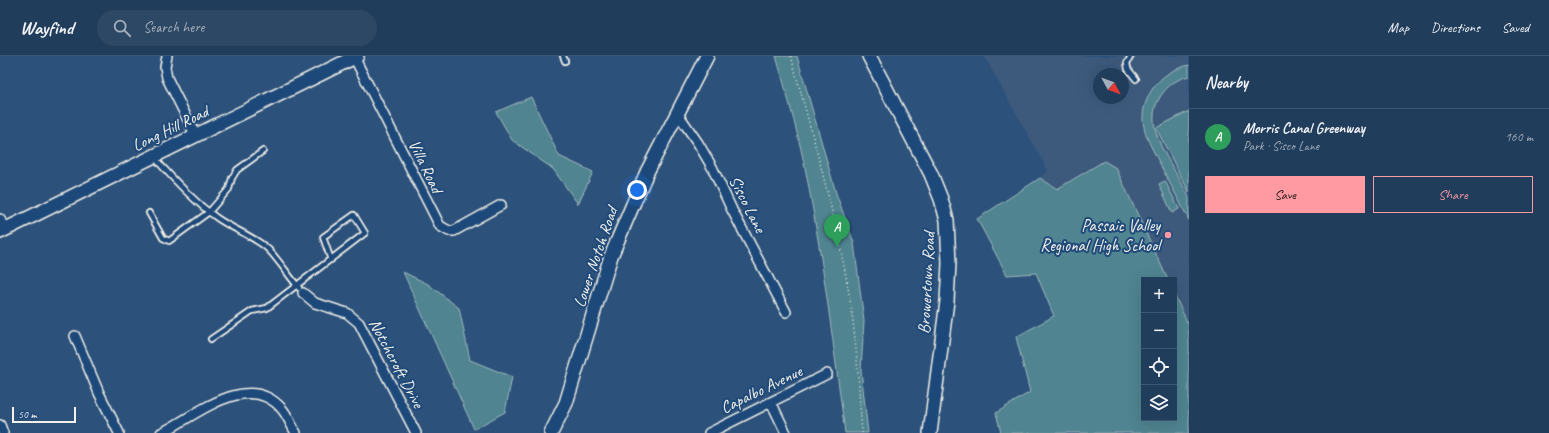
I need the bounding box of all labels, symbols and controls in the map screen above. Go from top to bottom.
search box [97,10,377,46]
text: Wayfind [20,16,73,40]
icon: search [111,17,133,39]
text: Search here [143,18,204,37]
text: Map [1388,19,1409,36]
text: Directions [1431,19,1480,36]
text: Saved [1502,19,1529,36]
north arrow [1093,68,1129,104]
text: Nearby [1205,72,1248,93]
street label: Long Hill Road [129,100,215,156]
text: Morris Canal Greenway [1243,119,1365,138]
text: A [1215,129,1221,145]
text: 160 m [1505,129,1533,145]
street label: Villa Road [404,136,448,198]
text: Park · Sisco Lane [1243,138,1319,154]
street label: Sisco Lane [724,172,771,238]
button: Save [1205,176,1365,213]
button: Share [1373,176,1533,213]
your location [627,180,647,200]
street label: Lower Notch Road [569,202,623,310]
pin: A [824,214,850,247]
place label: Passaic Valley Regional High School [1040,215,1163,256]
street label: Browertown Road [913,229,940,335]
marker: Passaic Valley Regional High School [1163,230,1173,240]
map controls [1141,277,1177,421]
button: + [1141,277,1177,313]
button: − [1141,313,1177,349]
street label: Notchcroft Drive [364,315,430,413]
button: locate [1141,349,1177,385]
street label: Capalbo Avenue [717,360,807,418]
button: layers [1141,385,1177,421]
scale bar [12,405,76,424]
text: 50 m [18,407,37,421]

